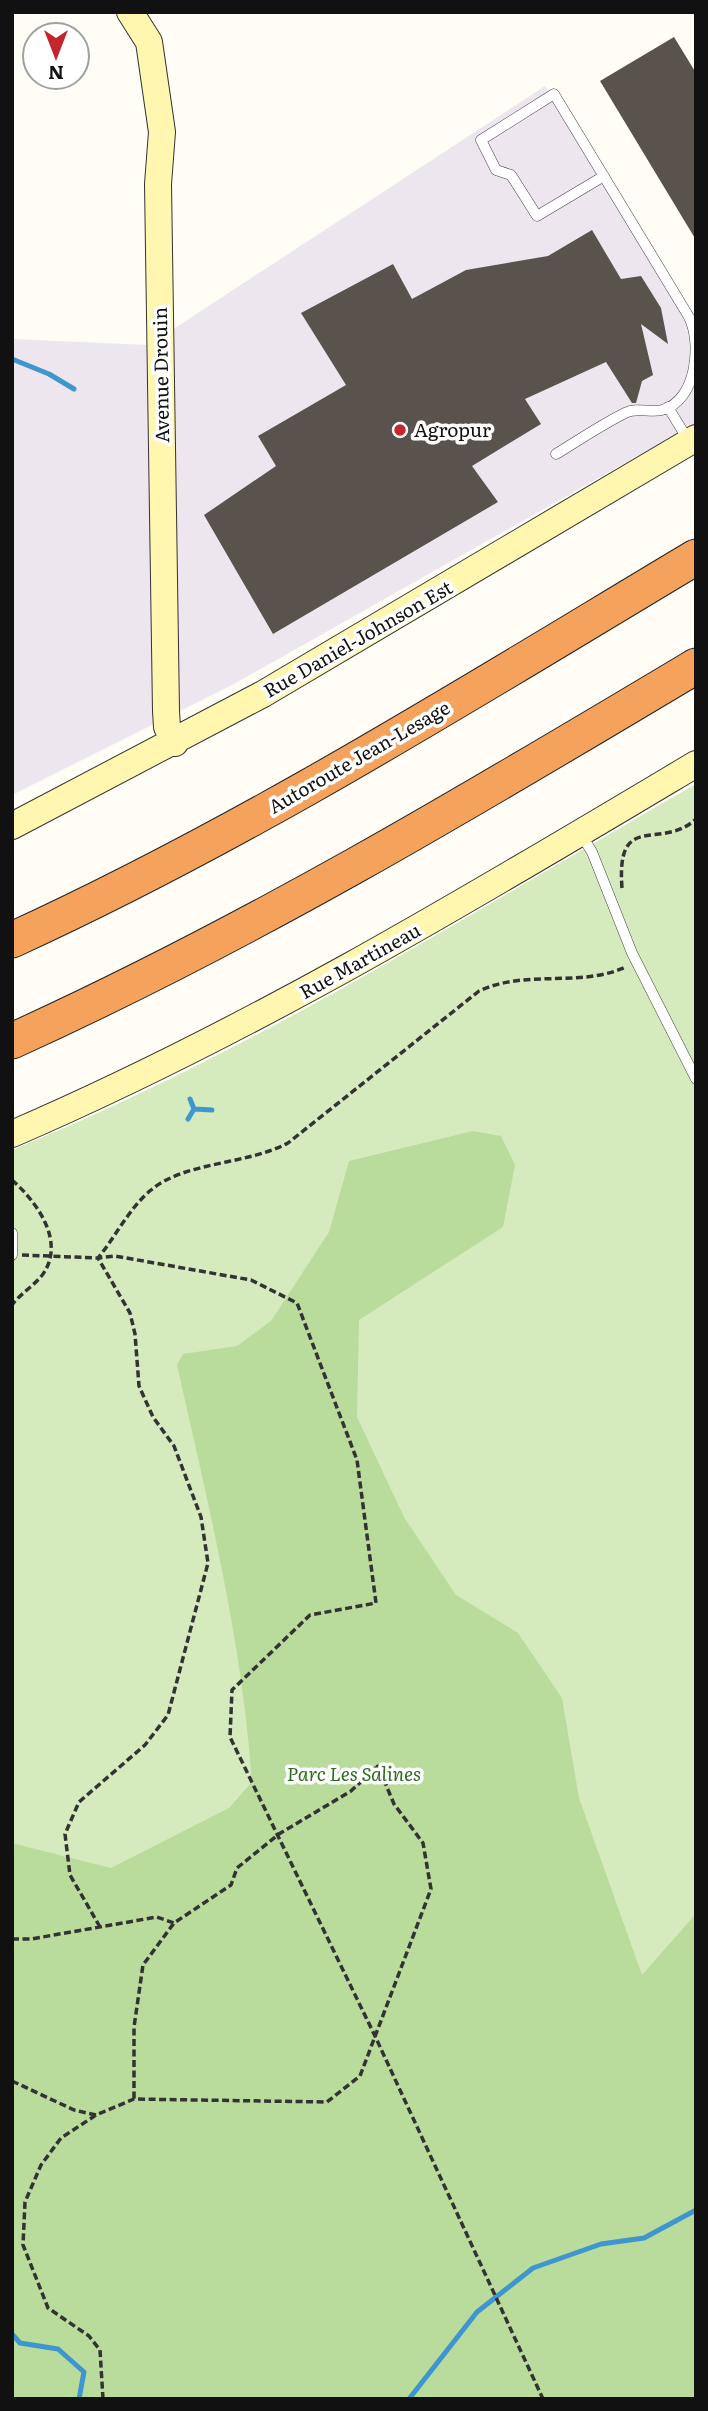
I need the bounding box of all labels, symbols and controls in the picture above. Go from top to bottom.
north arrow [21,21,91,91]
text: N [48,60,64,88]
street label: Avenue Drouin [145,307,175,443]
place label: Agropur [414,415,491,443]
marker: Agropur [392,422,408,438]
street label: Rue Daniel-Johnson Est [258,572,457,704]
street label: Autoroute Jean-Lesage [263,693,455,820]
street label: Rue Martineau [294,915,425,1005]
park label: Parc Les Salines [287,1759,421,1787]

